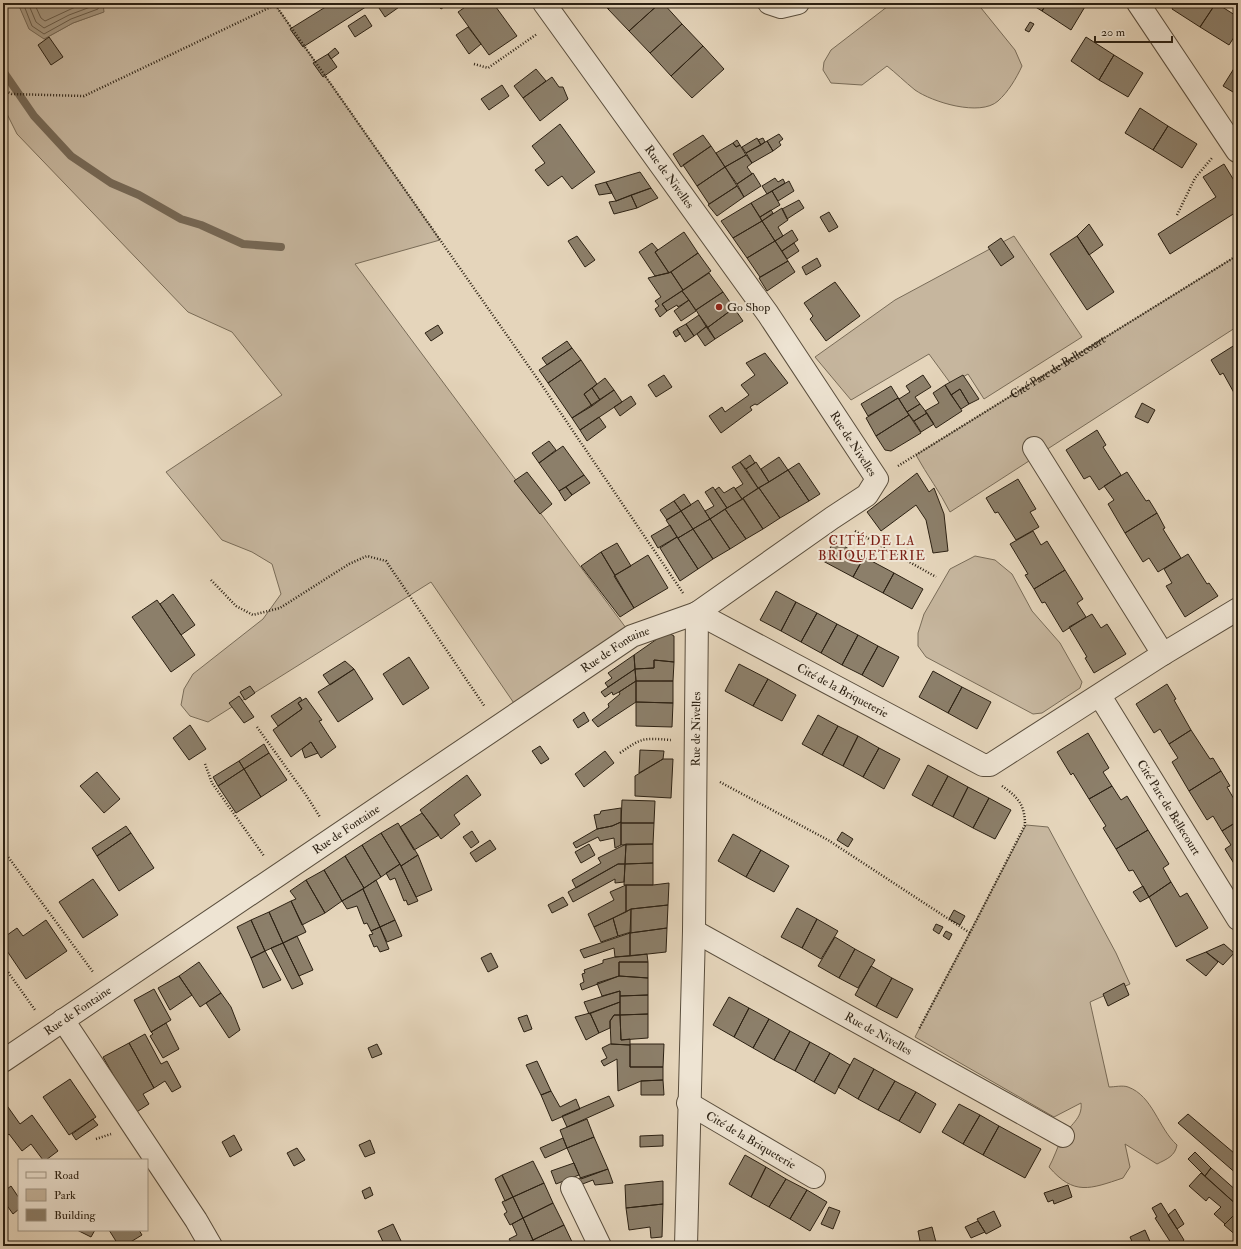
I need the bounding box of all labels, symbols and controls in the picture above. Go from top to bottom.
scale bar [1095,18,1172,44]
text: 20 m [1101,25,1126,40]
street label: Rue de Nivelles [641,142,697,212]
place label: Go Shop [727,300,770,315]
marker: Go Shop [714,302,724,312]
street label: Cité Parc de Bellecourt [1007,332,1108,402]
street label: Rue de Nivelles [826,409,880,479]
district label: CITÉ DE LA BRIQUETERIE [818,532,926,564]
street label: Rue de Fontaine [578,623,651,676]
street label: Cité de la Briqueterie [794,660,891,721]
street label: Rue de Nivelles [688,692,704,767]
street label: Cité Parc de Bellecourt [1134,757,1204,858]
street label: Rue de Fontaine [309,801,383,857]
street label: Rue de Fontaine [41,983,114,1039]
street label: Rue de Nivelles [842,1009,915,1058]
street label: Cité de la Briqueterie [703,1108,799,1172]
legend [18,1159,148,1231]
text: Road [54,1168,79,1183]
text: Park [54,1188,76,1203]
text: Building [54,1208,97,1223]

